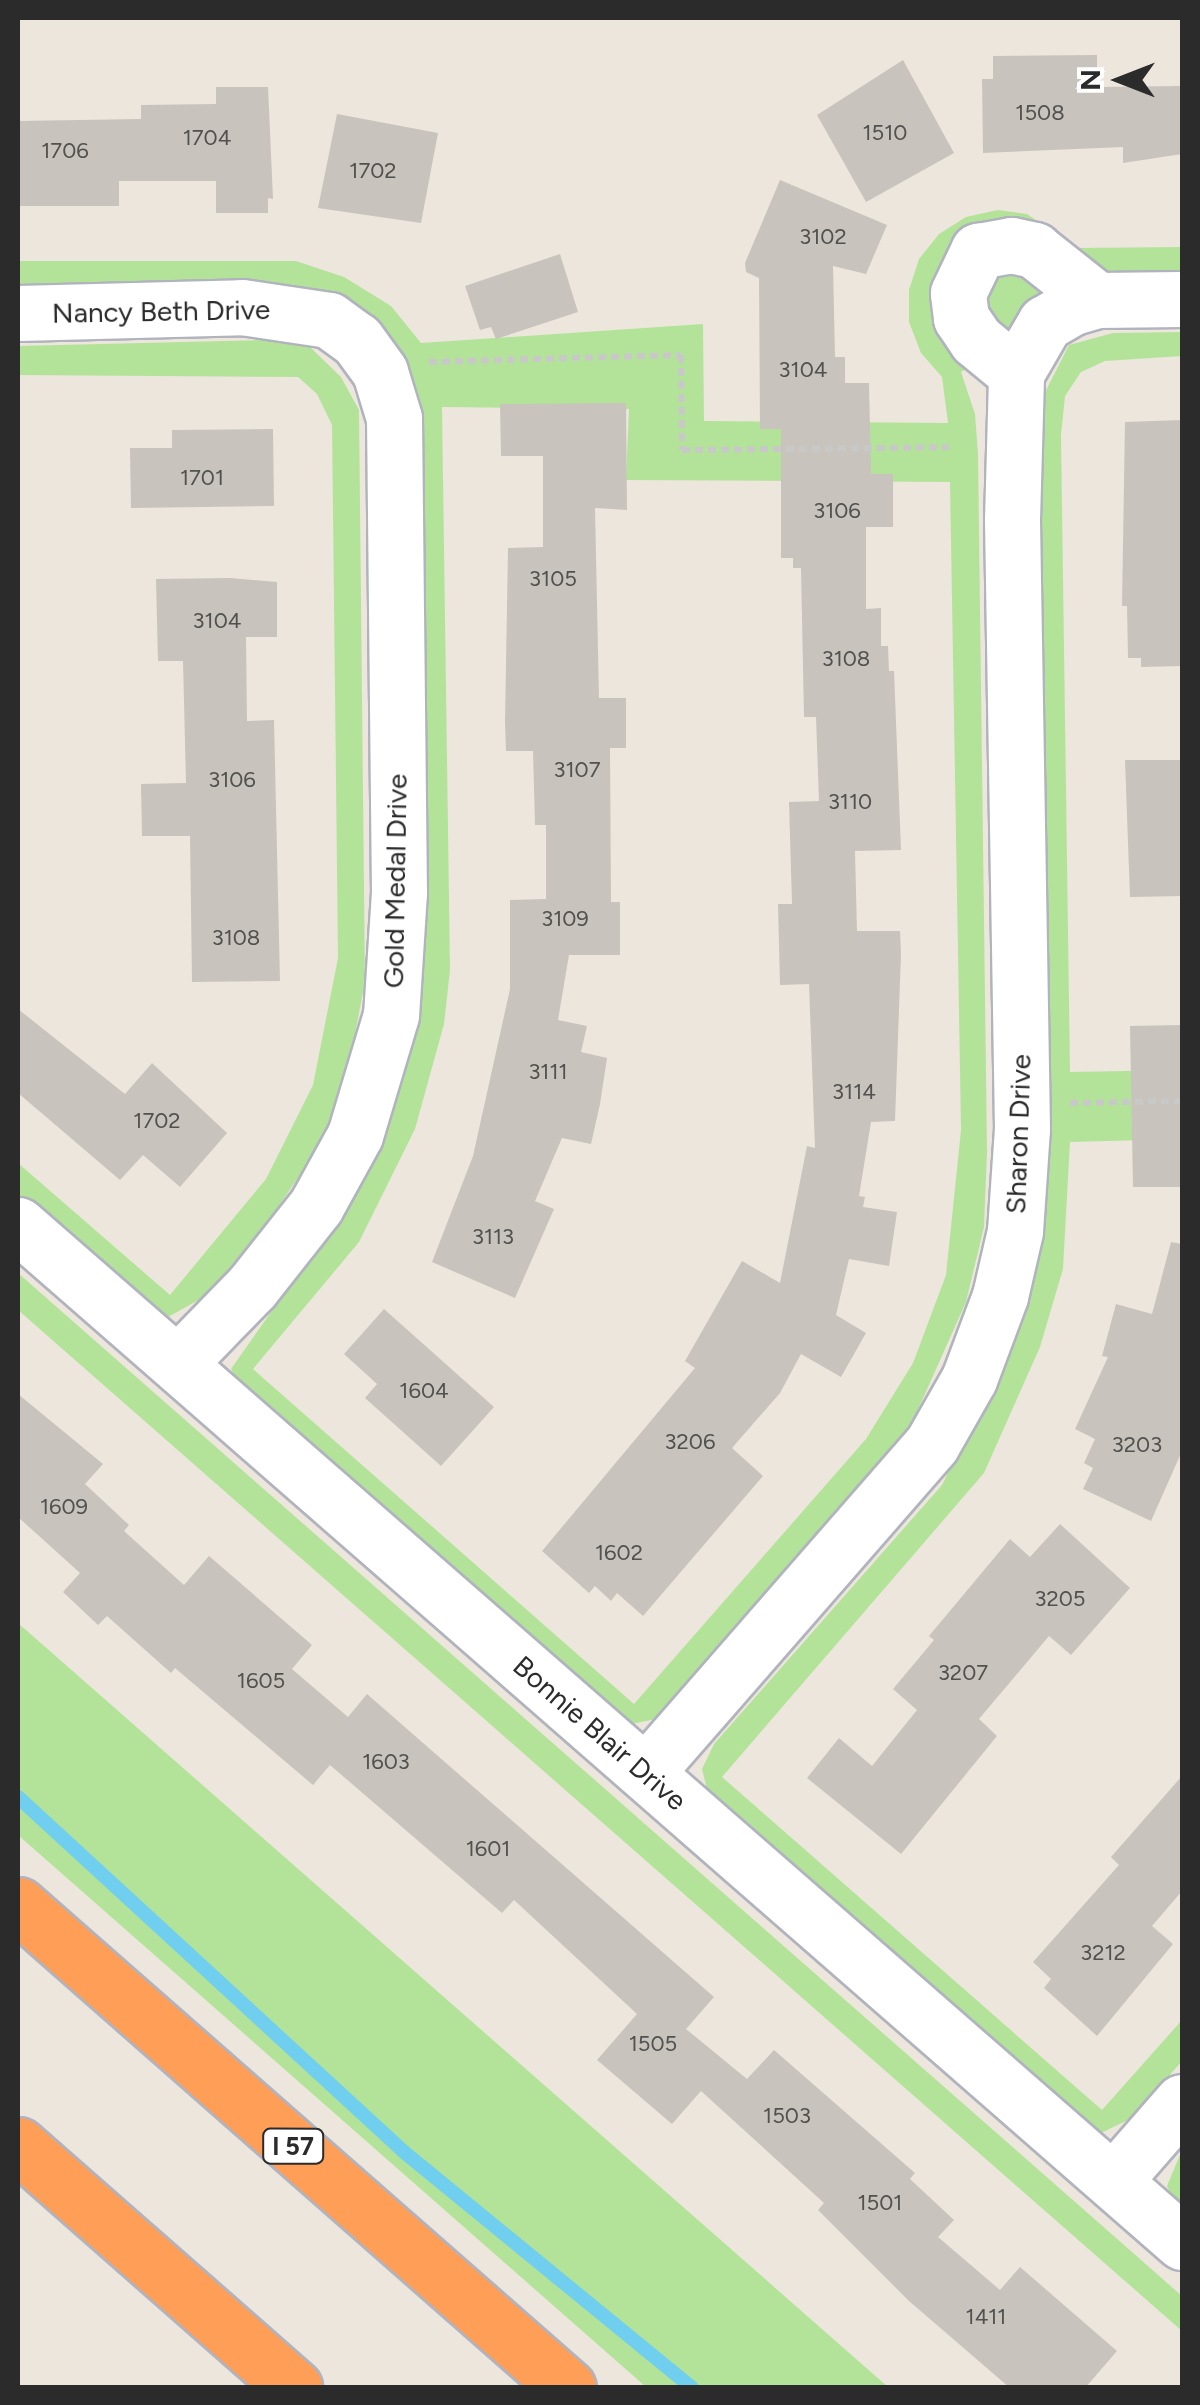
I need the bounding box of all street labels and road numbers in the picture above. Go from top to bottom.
street label: Nancy Beth Drive [52,292,270,330]
street label: Gold Medal Drive [376,773,414,989]
street label: Sharon Drive [998,1053,1038,1215]
street label: Bonnie Blair Drive [507,1649,693,1817]
road number: I 57 [260,2126,326,2166]

